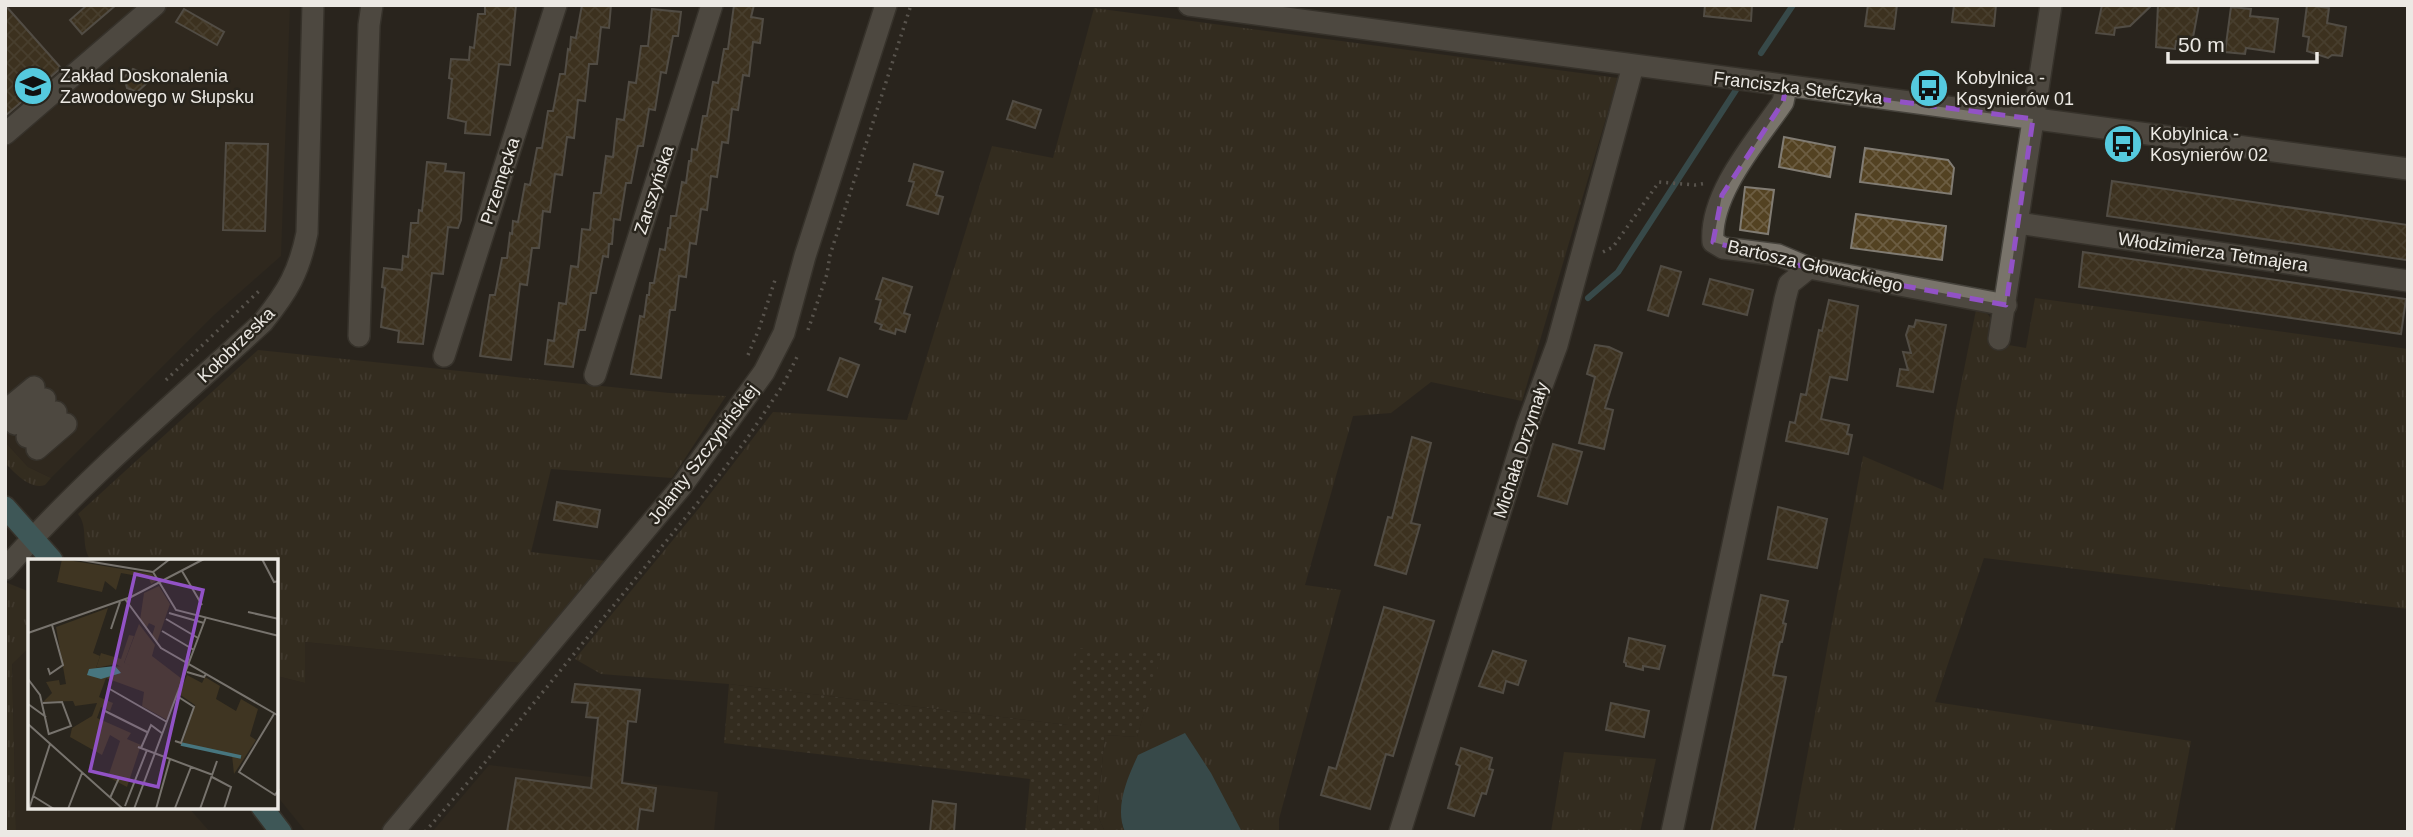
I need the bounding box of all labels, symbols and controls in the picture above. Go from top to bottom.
scale bar [2168,21,2317,65]
text: 50 m [2178,33,2225,56]
school or university icon: Zakład Doskonalenia Zawodowego w Słupsku [12,65,54,107]
place label: Zakład Doskonalenia Zawodowego w Słupsku [60,66,254,107]
bus stop icon: Kobylnica - Kosynierów 01 [1908,67,1950,109]
street label: Franciszka Stefczyka [1712,68,1885,108]
place label: Kobylnica - Kosynierów 01 [1956,68,2074,109]
bus stop icon: Kobylnica - Kosynierów 02 [2102,123,2144,165]
place label: Kobylnica - Kosynierów 02 [2150,124,2268,165]
street label: Przemęcka [477,134,524,227]
street label: Zarszyńska [630,142,678,237]
street label: Włodzimierza Tetmajera [2117,229,2310,275]
street label: Bartosza Głowackiego [1725,236,1905,296]
street label: Kołobrzeska [193,303,279,387]
street label: Michała Drzymały [1490,379,1552,521]
street label: Jolanty Szczypińskiej [644,380,762,528]
inset map [28,559,278,809]

